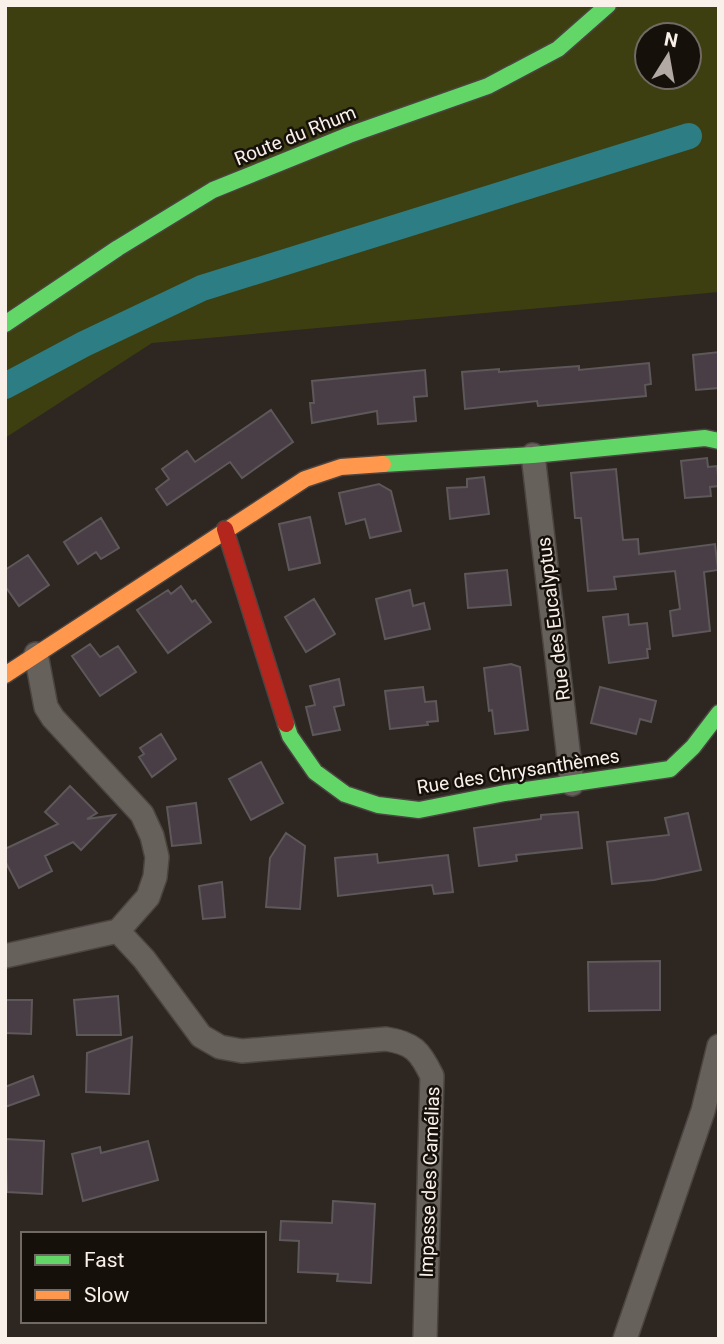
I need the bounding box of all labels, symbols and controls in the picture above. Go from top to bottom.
north arrow [633,21,703,91]
text: N [662,27,680,52]
street label: Route du Rhum [231,101,359,170]
street label: Rue des Eucalyptus [532,536,575,702]
street label: Rue des Chrysanthèmes [415,744,621,799]
street label: Impasse des Camélias [415,1086,444,1278]
legend [21,1232,266,1323]
text: Fast [84,1248,125,1272]
text: Slow [84,1283,130,1307]

